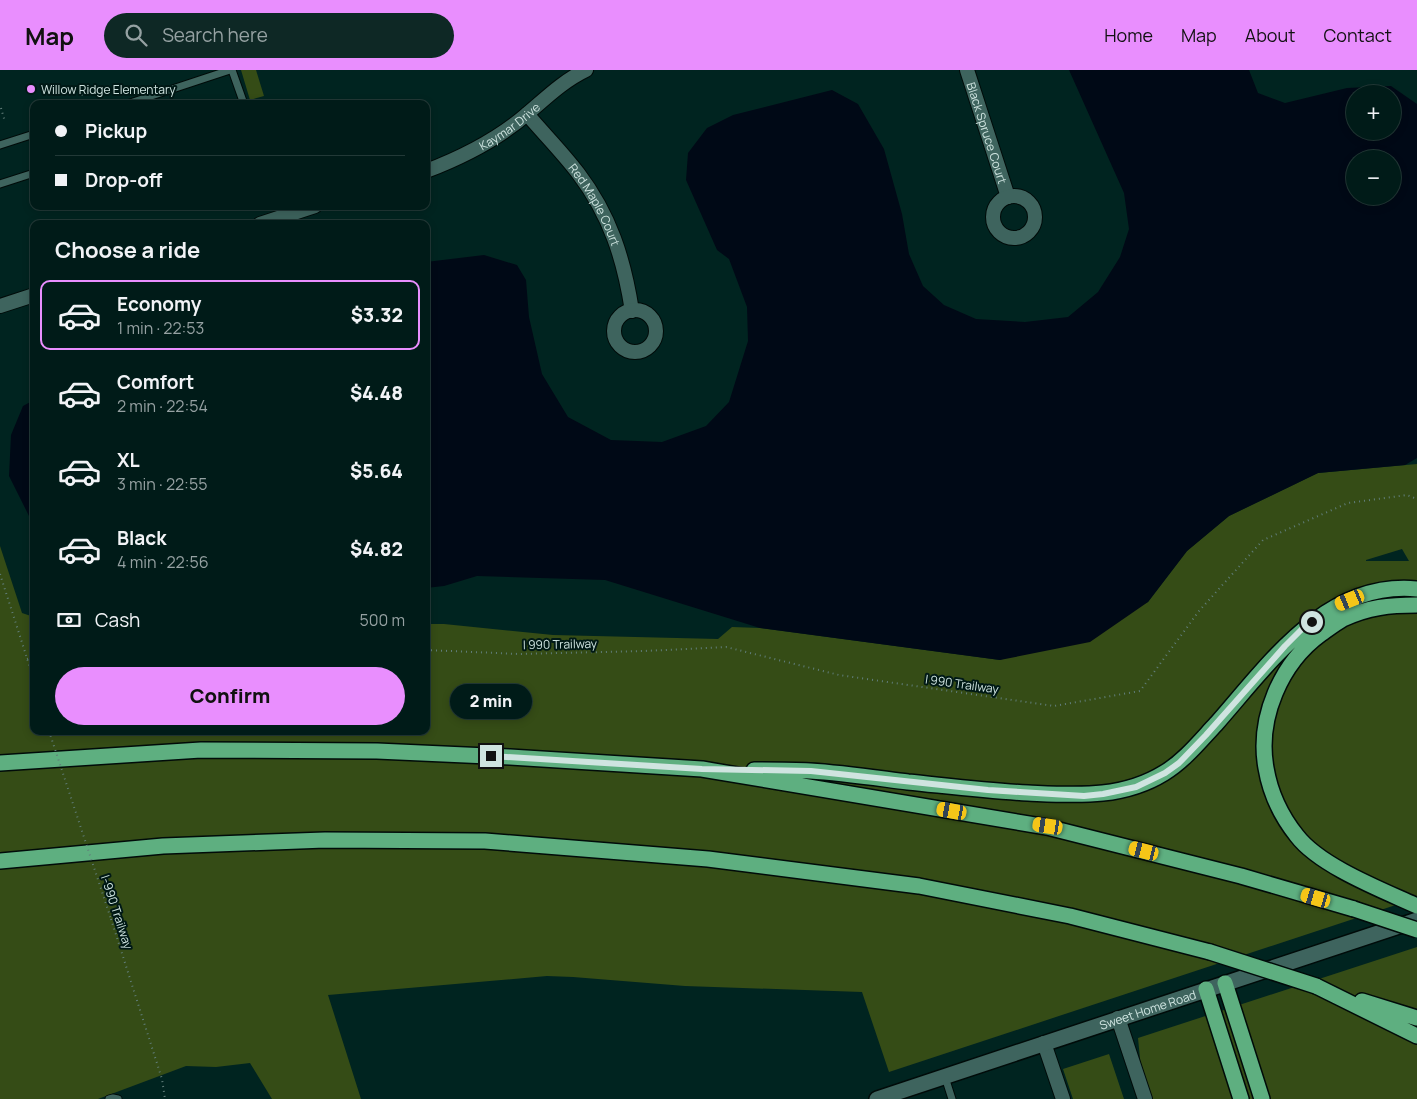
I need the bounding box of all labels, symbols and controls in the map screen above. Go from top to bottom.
search box [104,13,454,58]
text: Map [25,19,74,52]
icon: search [122,21,150,49]
text: Search here [162,22,268,48]
text: Home [1104,23,1153,47]
text: Map [1181,23,1217,47]
text: About [1245,23,1295,47]
text: Contact [1323,23,1392,47]
street label: Black Spruce Court [963,80,1012,186]
place label: Willow Ridge Elementary [41,81,176,98]
marker: Willow Ridge Elementary [25,83,37,95]
map controls [1346,85,1401,205]
button: + [1346,85,1401,140]
street label: Kaymar Drive [476,98,543,154]
text: Pickup [85,118,147,144]
button: − [1346,150,1401,205]
street label: Red Maple Court [565,160,625,248]
text: Drop-off [85,167,162,193]
text: Choose a ride [55,235,200,265]
text: Economy [117,291,201,317]
icon: car [57,293,102,338]
text: $3.32 [351,302,403,328]
text: 1 min · 22:53 [117,317,204,339]
text: Comfort [117,369,194,395]
icon: car [57,371,102,416]
text: $4.48 [350,380,403,406]
text: 2 min · 22:54 [117,395,208,417]
text: XL [117,447,140,473]
icon: car [57,449,102,494]
text: $5.64 [350,458,403,484]
text: 3 min · 22:55 [117,473,207,495]
text: Black [117,525,166,551]
icon: car [57,527,102,572]
text: $4.82 [350,536,403,562]
text: 4 min · 22:56 [117,551,209,573]
car [1333,587,1366,613]
icon: cash [55,606,83,634]
text: Cash [95,607,140,633]
text: 500 m [359,609,405,631]
route start [1301,611,1323,633]
street label: I 990 Trailway [523,635,598,653]
button: Confirm [55,667,405,725]
street label: I 990 Trailway [924,670,1001,698]
callout: 2 min [450,684,532,718]
text: 2 min [470,690,512,712]
route end [480,745,502,767]
car [935,801,968,821]
car [1032,816,1063,836]
car [1127,840,1160,862]
street label: I-990 Trailway [97,873,137,952]
car [1299,887,1332,909]
street label: Sweet Home Road [1097,985,1198,1033]

